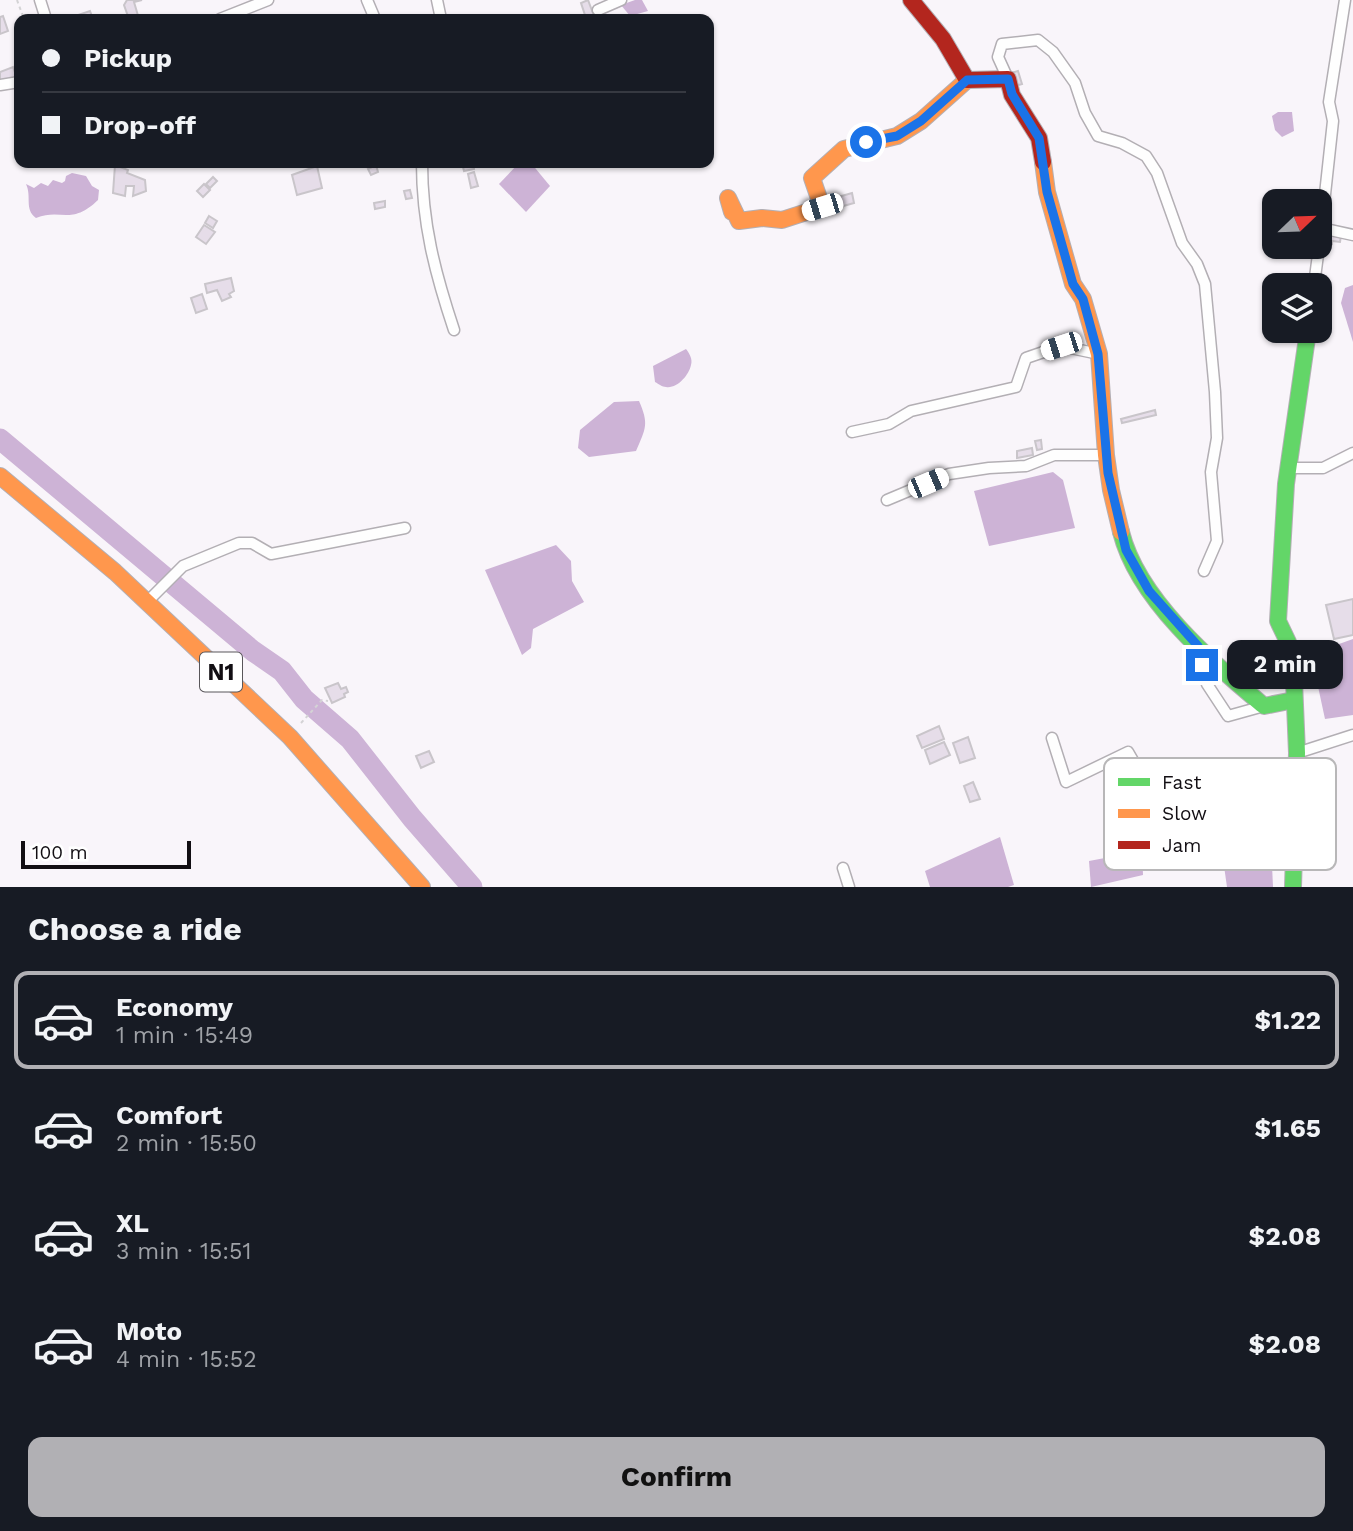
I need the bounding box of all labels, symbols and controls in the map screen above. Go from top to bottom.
text: Pickup [84,43,172,73]
text: Drop-off [84,110,196,140]
route start [850,126,882,158]
north arrow [1262,189,1332,259]
map controls [1262,189,1332,343]
car [799,191,846,223]
button: layers [1262,273,1332,343]
car [1038,330,1085,362]
car [905,465,952,501]
callout: 2 min [1226,640,1342,690]
route end [1186,649,1218,681]
text: 2 min [1254,651,1316,678]
road number: N1 [200,652,242,692]
legend [1104,758,1336,870]
text: Fast [1162,771,1201,794]
text: Slow [1162,802,1207,825]
text: Jam [1162,834,1201,857]
scale bar [21,838,191,870]
text: 100 m [32,841,88,864]
text: Choose a ride [28,910,242,948]
icon: car [32,989,95,1052]
text: Economy [116,992,233,1022]
text: $1.22 [1255,1005,1321,1035]
text: 1 min · 15:49 [116,1022,253,1049]
icon: car [32,1097,95,1160]
text: Comfort [116,1100,222,1130]
text: $1.65 [1255,1113,1321,1143]
text: 2 min · 15:50 [116,1130,257,1157]
icon: car [32,1205,95,1268]
text: XL [116,1208,149,1238]
text: $2.08 [1249,1221,1321,1251]
text: 3 min · 15:51 [116,1238,251,1265]
icon: car [32,1313,95,1376]
text: Moto [116,1316,182,1346]
text: $2.08 [1249,1329,1321,1359]
text: 4 min · 15:52 [116,1346,257,1373]
button: Confirm [28,1437,1325,1517]

